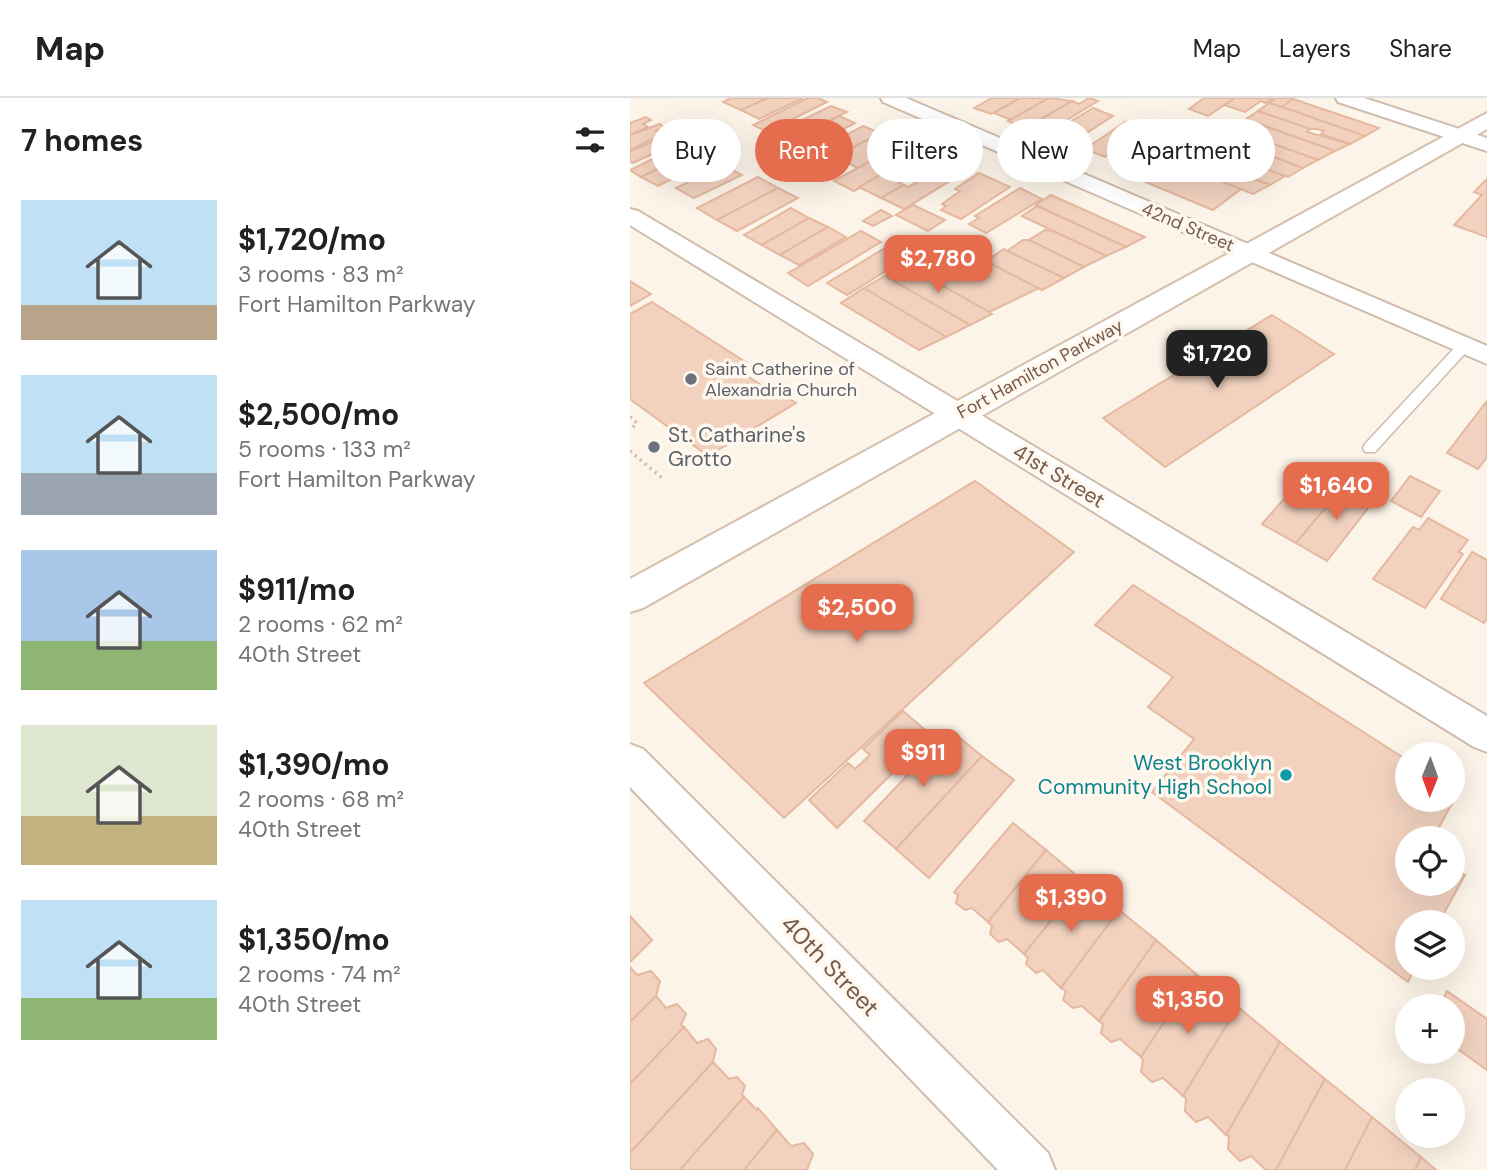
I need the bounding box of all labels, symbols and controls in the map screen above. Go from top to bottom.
text: Map [35,27,105,70]
text: Map [1193,33,1241,64]
text: Layers [1279,33,1351,64]
text: Share [1389,33,1452,64]
chip: Buy [651,119,741,182]
chip: Rent [755,119,853,182]
chip: Filters [867,119,983,182]
chip: New [997,119,1093,182]
chip: Apartment [1107,119,1275,182]
text: 7 homes [21,121,143,160]
icon: filters [571,121,609,159]
street label: 42nd Street [1138,197,1238,257]
text: $1,720/mo [238,220,386,259]
icon: home [77,228,161,312]
pin: $2,780 [881,236,995,295]
text: $2,780 [900,243,976,273]
text: 3 rooms · 83 m² [238,259,404,289]
text: Fort Hamilton Parkway [238,289,476,319]
street label: Fort Hamilton Parkway [953,313,1127,425]
pin: $1,720 [1160,330,1274,390]
text: $1,720 [1182,338,1252,368]
place label: Saint Catherine of Alexandria Church [705,357,857,402]
marker: Saint Catherine of Alexandria Church [683,371,699,387]
text: $2,500/mo [238,395,399,434]
icon: home [77,403,161,487]
place label: St. Catharine's Grotto [668,421,806,473]
text: 5 rooms · 133 m² [238,434,411,464]
street label: 41st Street [1008,438,1110,514]
marker: St. Catharine's Grotto [646,439,662,455]
pin: $1,640 [1279,462,1393,522]
text: Fort Hamilton Parkway [238,464,476,494]
text: $1,640 [1299,470,1373,500]
text: $911/mo [238,570,356,609]
icon: home [77,578,161,662]
pin: $2,500 [800,584,914,644]
text: $2,500 [817,592,897,622]
text: 2 rooms · 62 m² [238,609,403,639]
text: 40th Street [238,639,361,669]
pin: $911 [882,730,964,789]
text: $911 [900,737,946,767]
north arrow [1395,742,1465,812]
map controls [1395,742,1465,1148]
text: $1,390/mo [238,745,390,784]
place label: West Brooklyn Community High School [1038,749,1272,801]
icon: home [77,753,161,837]
marker: West Brooklyn Community High School [1278,767,1294,783]
text: 2 rooms · 68 m² [238,784,404,814]
text: 40th Street [238,814,361,844]
button: locate [1395,826,1465,896]
pin: $1,390 [1014,874,1128,934]
text: $1,390 [1035,882,1107,912]
street label: 40th Street [775,909,886,1023]
button: layers [1395,910,1465,980]
text: $1,350/mo [238,920,390,959]
icon: home [77,928,161,1012]
text: 2 rooms · 74 m² [238,959,401,989]
pin: $1,350 [1131,976,1245,1036]
text: $1,350 [1152,984,1224,1014]
text: 40th Street [238,989,361,1019]
button: + [1395,994,1465,1064]
button: − [1395,1078,1465,1148]

